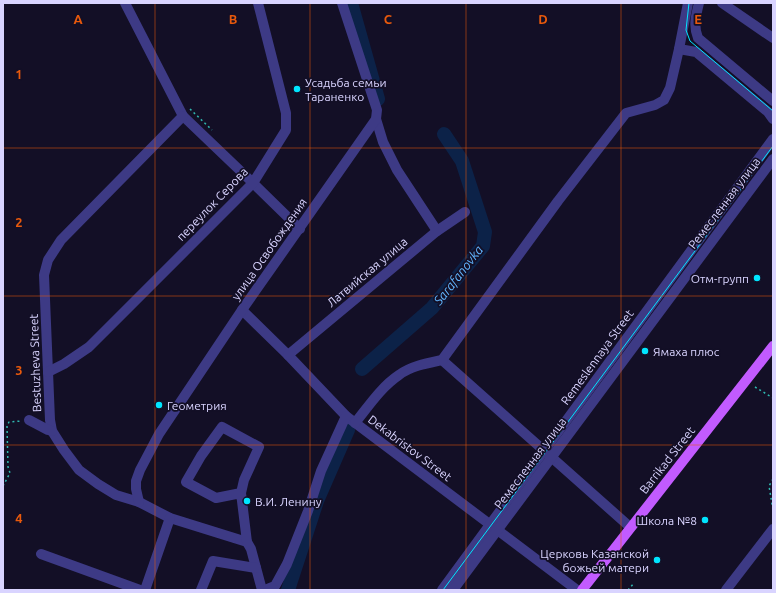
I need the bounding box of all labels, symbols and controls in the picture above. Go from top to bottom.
text: A [73,12,83,26]
text: B [229,12,238,26]
text: C [384,12,393,26]
text: D [538,12,548,26]
text: E [694,12,702,26]
text: 1 [15,67,23,81]
place label: Усадьба семьи Тараненко [305,76,387,103]
marker: Усадьба семьи Тараненко [292,84,302,94]
street label: Ремесленная улица [686,155,762,251]
street label: переулок Серова [174,165,250,243]
street label: улица Освобождения [229,196,309,302]
text: 2 [15,215,23,229]
street label: Латвийская улица [324,235,410,309]
water label: Sarafanovka [430,243,486,309]
place label: Отм-групп [691,272,749,285]
marker: Отм-групп [752,273,762,283]
street label: Remeslennaya Street [558,307,636,407]
street label: Bestuzheva Street [27,313,43,412]
place label: Ямаха плюс [653,345,720,358]
marker: Ямаха плюс [640,346,650,356]
text: 3 [15,363,23,377]
place label: Геометрия [167,399,227,412]
marker: Геометрия [154,400,164,410]
street label: Dekabristov Street [366,412,454,484]
street label: Ремесленная улица [492,415,568,511]
street label: Barrikad Street [637,424,697,496]
place label: В.И. Ленину [255,495,322,508]
marker: В.И. Ленину [242,496,252,506]
text: 4 [15,511,23,525]
place label: Школа №8 [636,514,697,527]
marker: Школа №8 [700,515,710,525]
place label: Церковь Казанской божьей матери [540,547,649,574]
marker: Церковь Казанской божьей матери [652,555,662,565]

